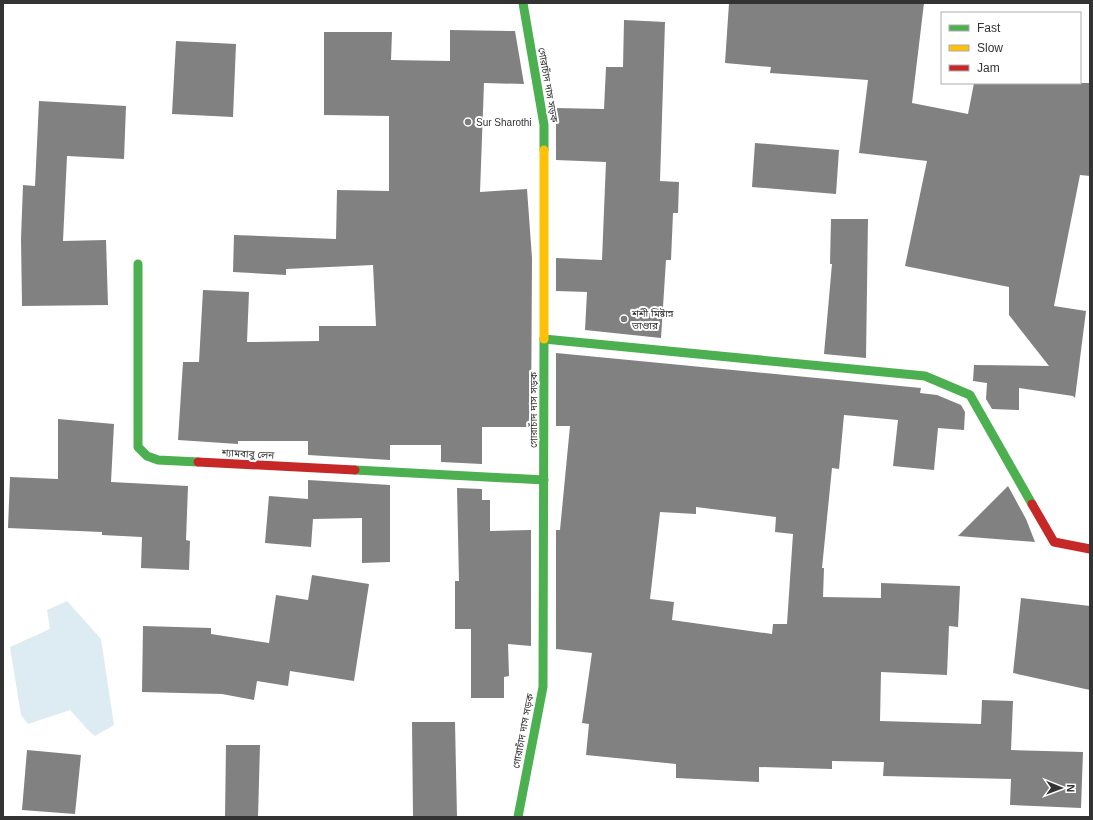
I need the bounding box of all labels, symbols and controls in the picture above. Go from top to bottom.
legend [941,12,1081,84]
text: Fast [977,21,1001,35]
text: Slow [977,41,1003,55]
street label: গোরাচাঁদ দাস সড়ক [536,47,560,124]
text: Jam [977,61,1000,75]
marker: Sur Sharothi [463,117,473,127]
place label: Sur Sharothi [476,117,532,128]
place label: শশী মিষ্টান্ন ভাণ্ডার [631,308,674,331]
marker: শশী মিষ্টান্ন ভাণ্ডার [619,314,629,324]
street label: গোরাচাঁদ দাস সড়ক [528,371,539,448]
street label: শ্যামবাবু লেন [220,447,276,462]
street label: গোরাচাঁদ দাস সড়ক [510,692,536,769]
north arrow [1041,768,1081,808]
text: N [1065,784,1077,792]

